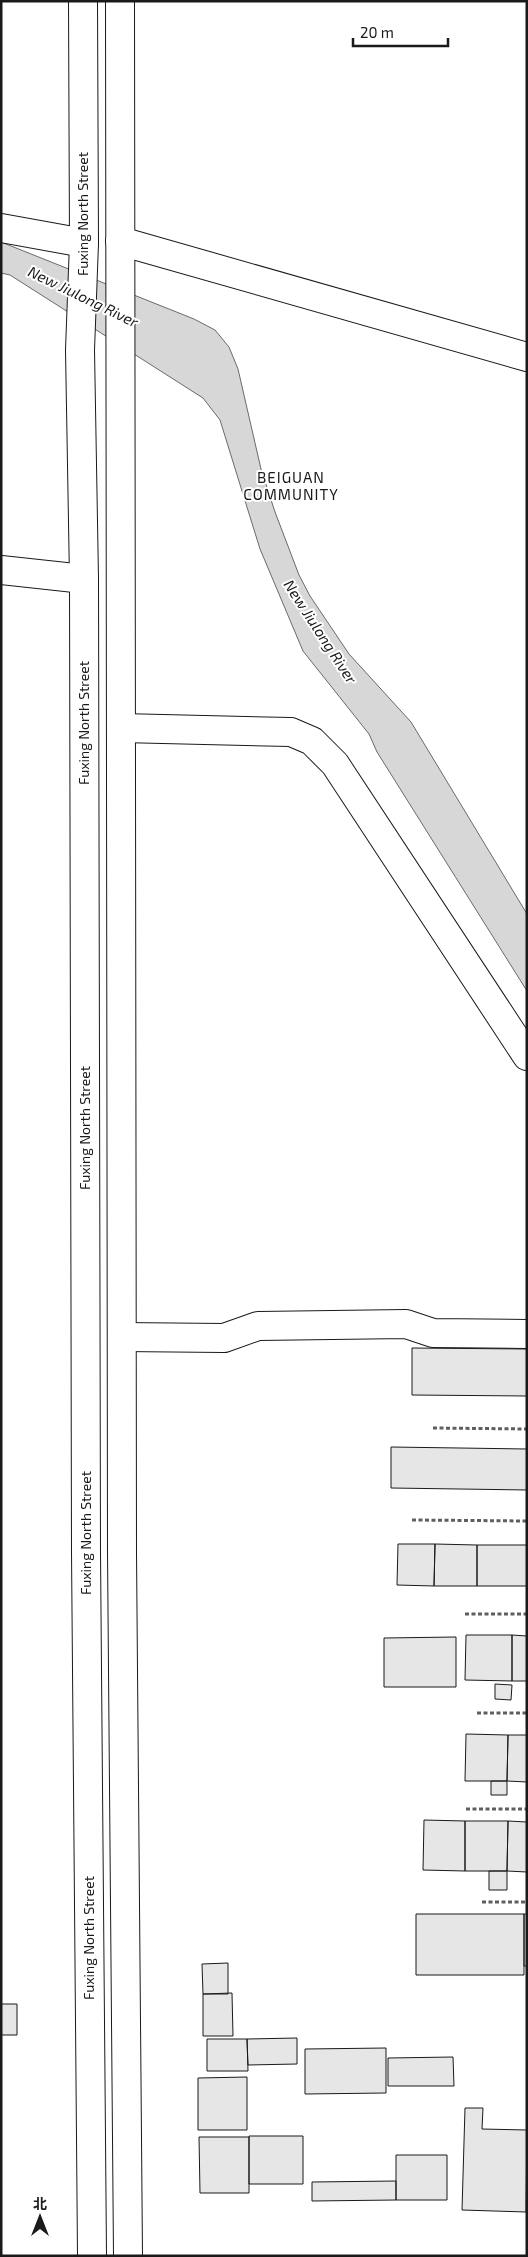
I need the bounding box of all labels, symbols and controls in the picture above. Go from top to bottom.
scale bar [353,15,448,47]
text: 20 m [360,23,394,41]
street label: Fuxing North Street [74,152,91,276]
water label: New Jiulong River [25,262,142,331]
district label: BEIGUAN COMMUNITY [243,468,339,503]
water label: New Jiulong River [281,576,362,688]
street label: Fuxing North Street [75,661,92,785]
street label: Fuxing North Street [76,1066,93,1190]
street label: Fuxing North Street [77,1471,94,1595]
street label: Fuxing North Street [80,1876,97,2000]
north arrow [15,2192,65,2242]
text: 北 [33,2195,47,2212]

